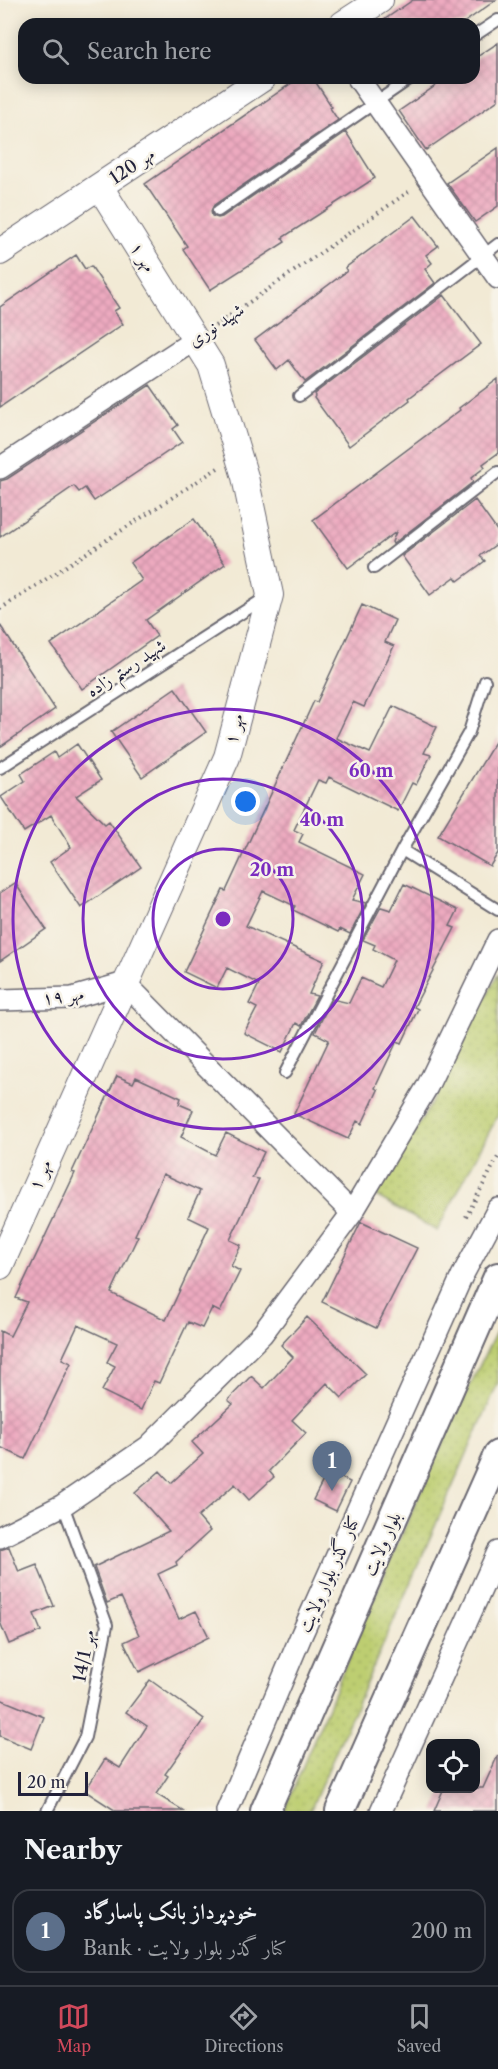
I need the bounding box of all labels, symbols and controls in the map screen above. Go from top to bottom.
search box [18,18,480,84]
icon: search [39,35,72,68]
text: Search here [87,38,212,65]
street label: مهر 120 [105,143,159,190]
street label: مهر ۱ [125,238,161,277]
street label: شهید نوری [184,298,249,352]
street label: شهید رستم زاده [82,634,174,708]
street label: مهر ۱ [219,711,250,747]
text: 60 m [349,760,393,782]
your location [231,787,260,816]
text: 40 m [300,809,344,831]
text: 20 m [250,859,294,881]
centre of rings [213,909,233,929]
street label: مهر ۱۹ [41,983,85,1010]
street label: مهر ۱ [24,1156,57,1194]
pin: 1 [312,1442,352,1491]
street label: بلوار ولایت [358,1509,407,1580]
street label: کنار گذر بلوار ولایت [292,1511,365,1636]
street label: مهر 14/1 [68,1628,101,1684]
map controls [426,1739,480,1793]
button: locate [426,1739,480,1793]
scale bar [18,1769,88,1796]
text: 20 m [27,1772,66,1792]
text: Nearby [24,1834,122,1866]
text: خودپرداز بانک پاسارگاد [83,1898,258,1925]
text: 1 [41,1919,50,1943]
text: 200 m [411,1919,472,1943]
text: Bank · کنار گذر بلوار ولایت [83,1936,287,1960]
tab: Map [57,2000,91,2056]
tab: Directions [204,2000,283,2056]
tab: Saved [397,2000,441,2056]

